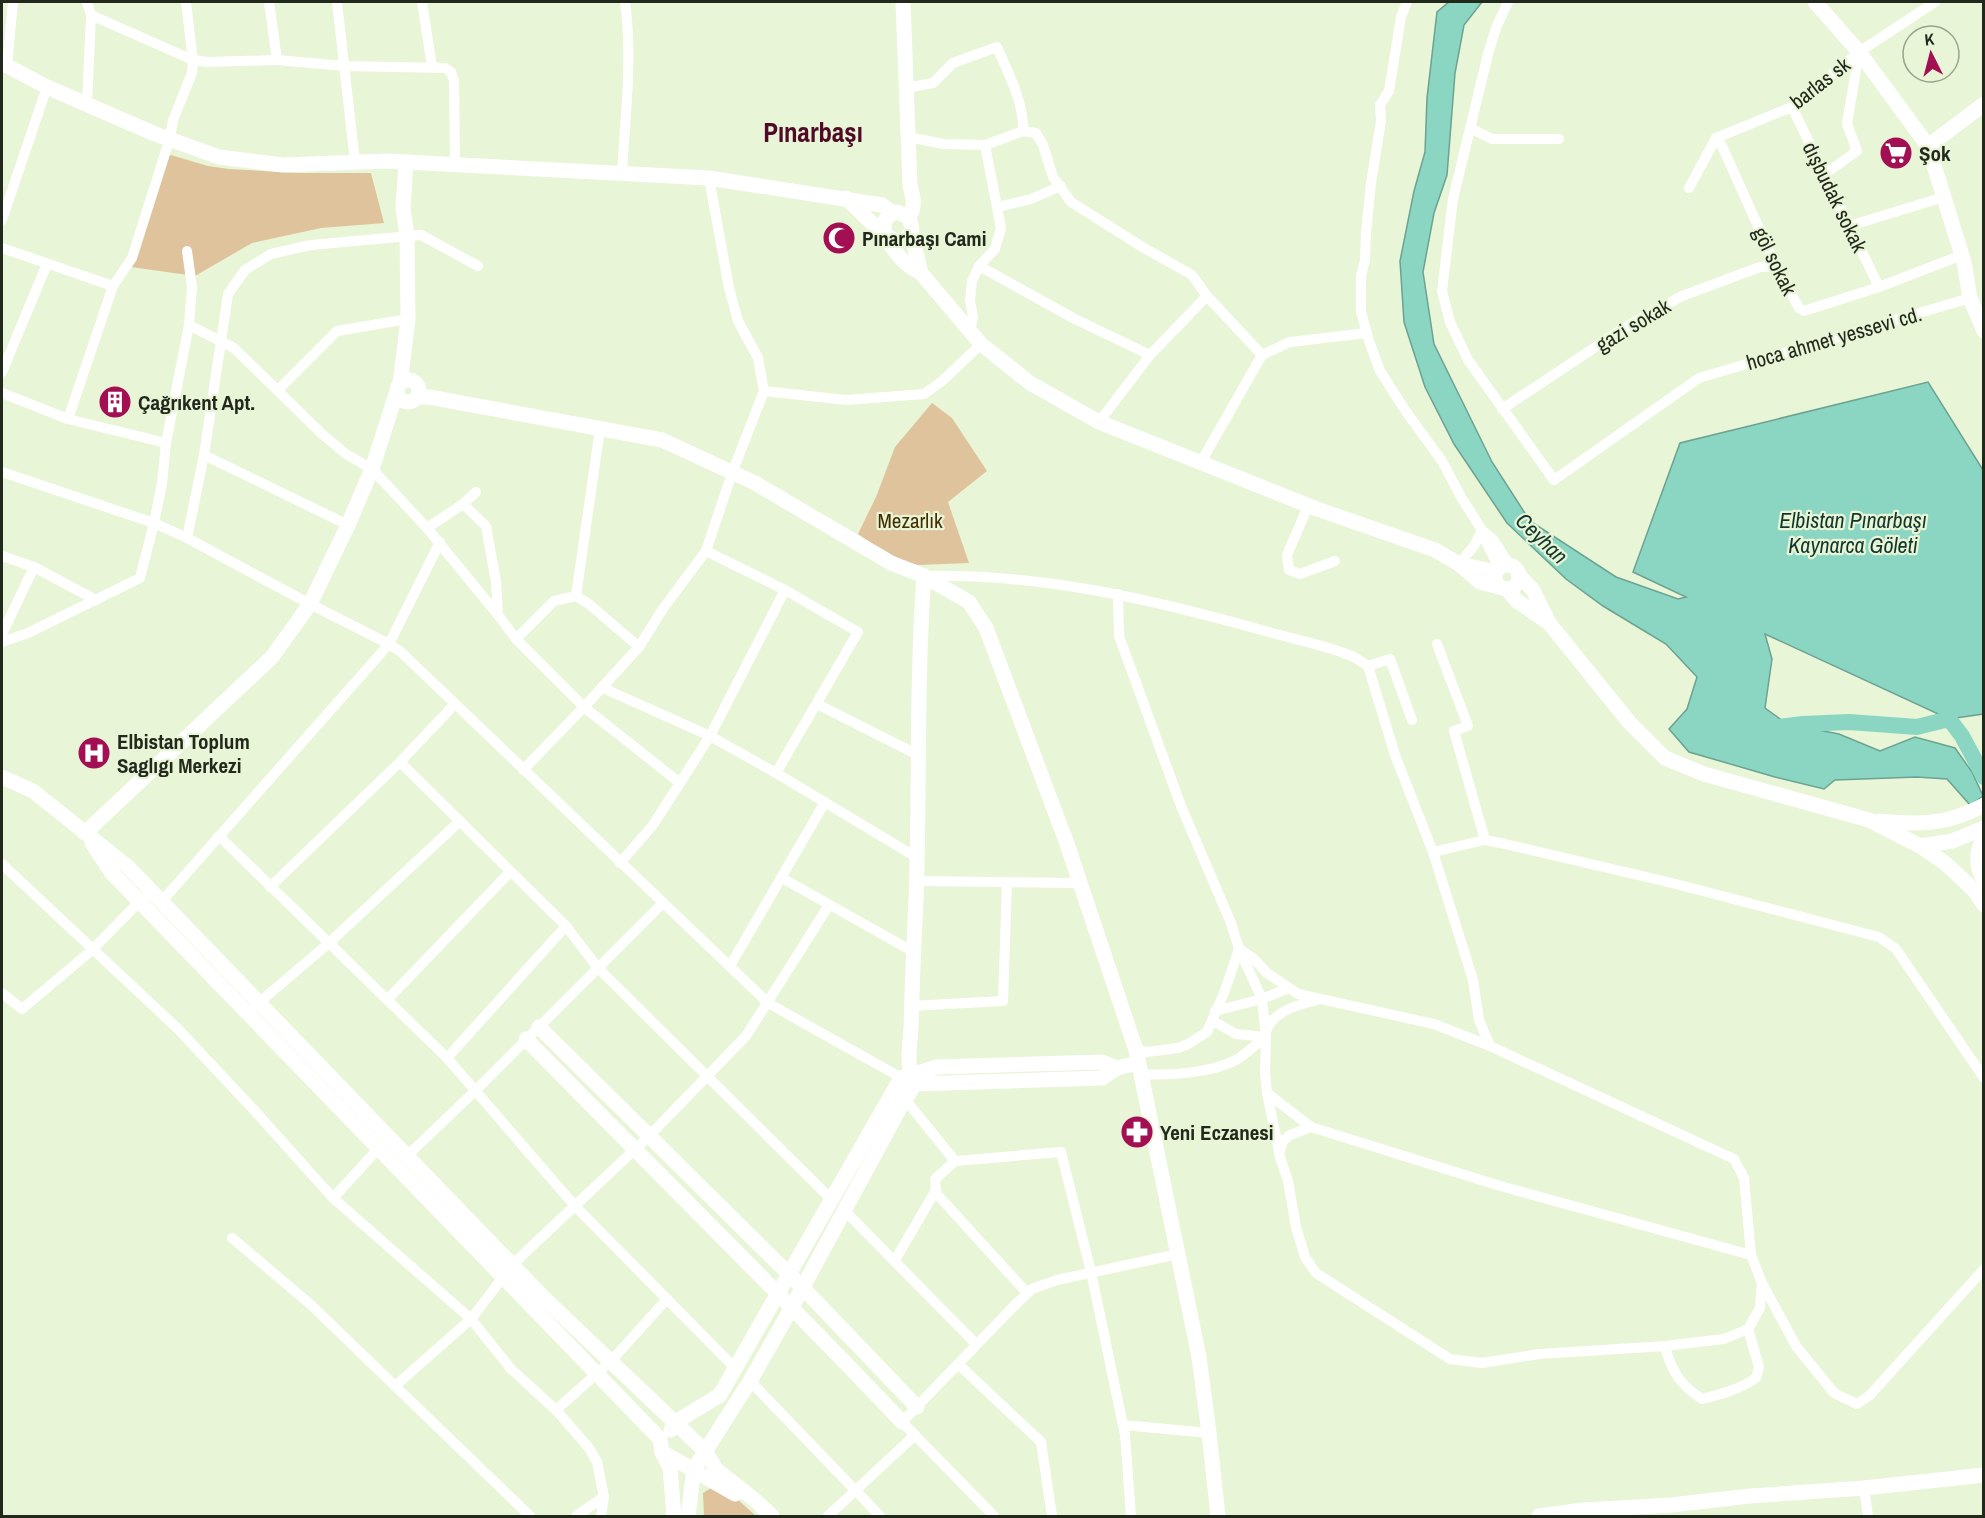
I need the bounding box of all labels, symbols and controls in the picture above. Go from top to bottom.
north arrow [1901,24,1961,84]
text: K [1924,28,1936,51]
street label: barlas sk [1784,50,1856,116]
district label: Pınarbaşı [763,114,863,150]
supermarket icon: Şok [1878,135,1914,171]
street label: dışbudak sokak [1796,137,1874,257]
place label: Şok [1919,139,1951,168]
mosque icon: Pınarbaşı Cami [821,220,857,256]
street label: göl sokak [1746,222,1804,300]
place label: Pınarbaşı Cami [862,224,986,253]
street label: gazi sokak [1590,291,1676,359]
street label: hoca ahmet yessevi cd. [1743,299,1925,377]
building icon: Çağrıkent Apt. [97,384,133,420]
place label: Çağrıkent Apt. [138,388,255,417]
water label: Elbistan Pınarbaşı Kaynarca Göleti [1779,505,1927,560]
park label: Mezarlık [877,506,943,535]
water label: Ceyhan [1509,506,1575,570]
place label: Elbistan Toplum Saglıgı Merkezi [117,727,250,780]
hospital icon: Elbistan Toplum Saglıgı Merkezi [76,735,112,771]
pharmacy icon: Yeni Eczanesi [1119,1114,1155,1150]
place label: Yeni Eczanesi [1160,1118,1274,1147]

